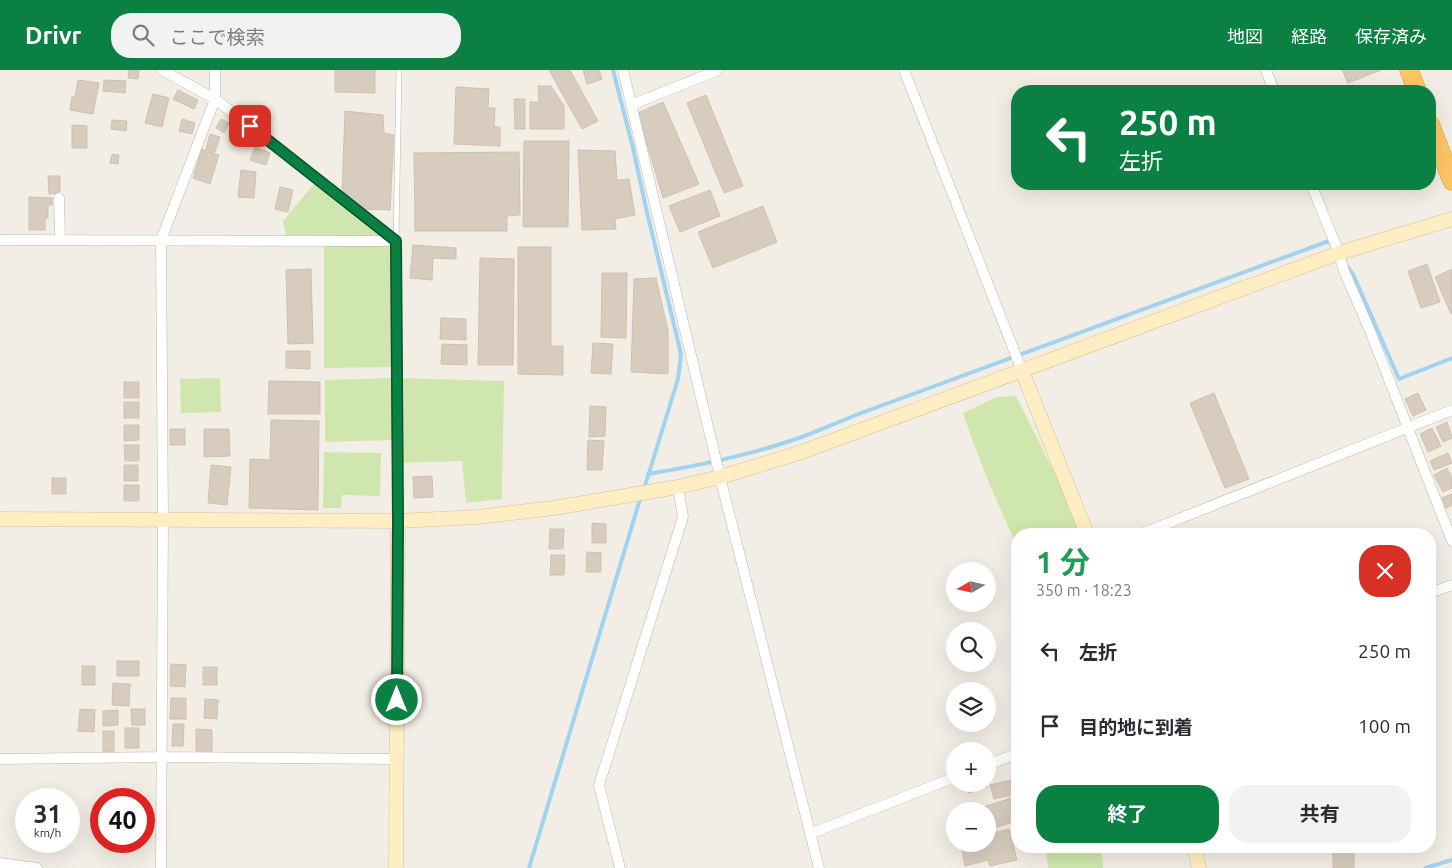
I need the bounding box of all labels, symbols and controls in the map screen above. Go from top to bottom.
search box [111,13,461,58]
icon: search [129,21,157,49]
text: Drivr [25,22,81,49]
text: ここで検索 [169,26,264,48]
text: 地図 [1227,26,1263,46]
text: 経路 [1291,26,1327,46]
text: 保存済み [1355,26,1427,46]
text: 250 m [1119,102,1217,142]
pin [229,105,271,147]
icon: left [1036,105,1101,170]
icon: arrive [236,112,264,140]
text: 左折 [1119,148,1163,173]
text: 1 分 [1036,545,1090,579]
button: close [1359,545,1411,597]
north arrow [946,562,996,612]
map controls [946,562,996,852]
text: 350 m · 18:23 [1036,581,1132,599]
button: search [946,622,996,672]
icon: left [1036,637,1064,665]
text: 250 m [1358,640,1411,662]
text: 左折 [1079,641,1117,663]
position arrow [370,673,422,725]
button: layers [946,682,996,732]
icon: arrive [1036,712,1064,740]
text: 100 m [1358,715,1411,737]
text: 目的地に到着 [1079,716,1193,738]
button: + [946,742,996,792]
button: 終了 [1036,785,1219,843]
button: 共有 [1229,785,1411,843]
speed limit sign: 40 [90,788,155,853]
text: 31 [33,800,62,828]
button: − [946,802,996,852]
text: km/h [34,826,61,839]

